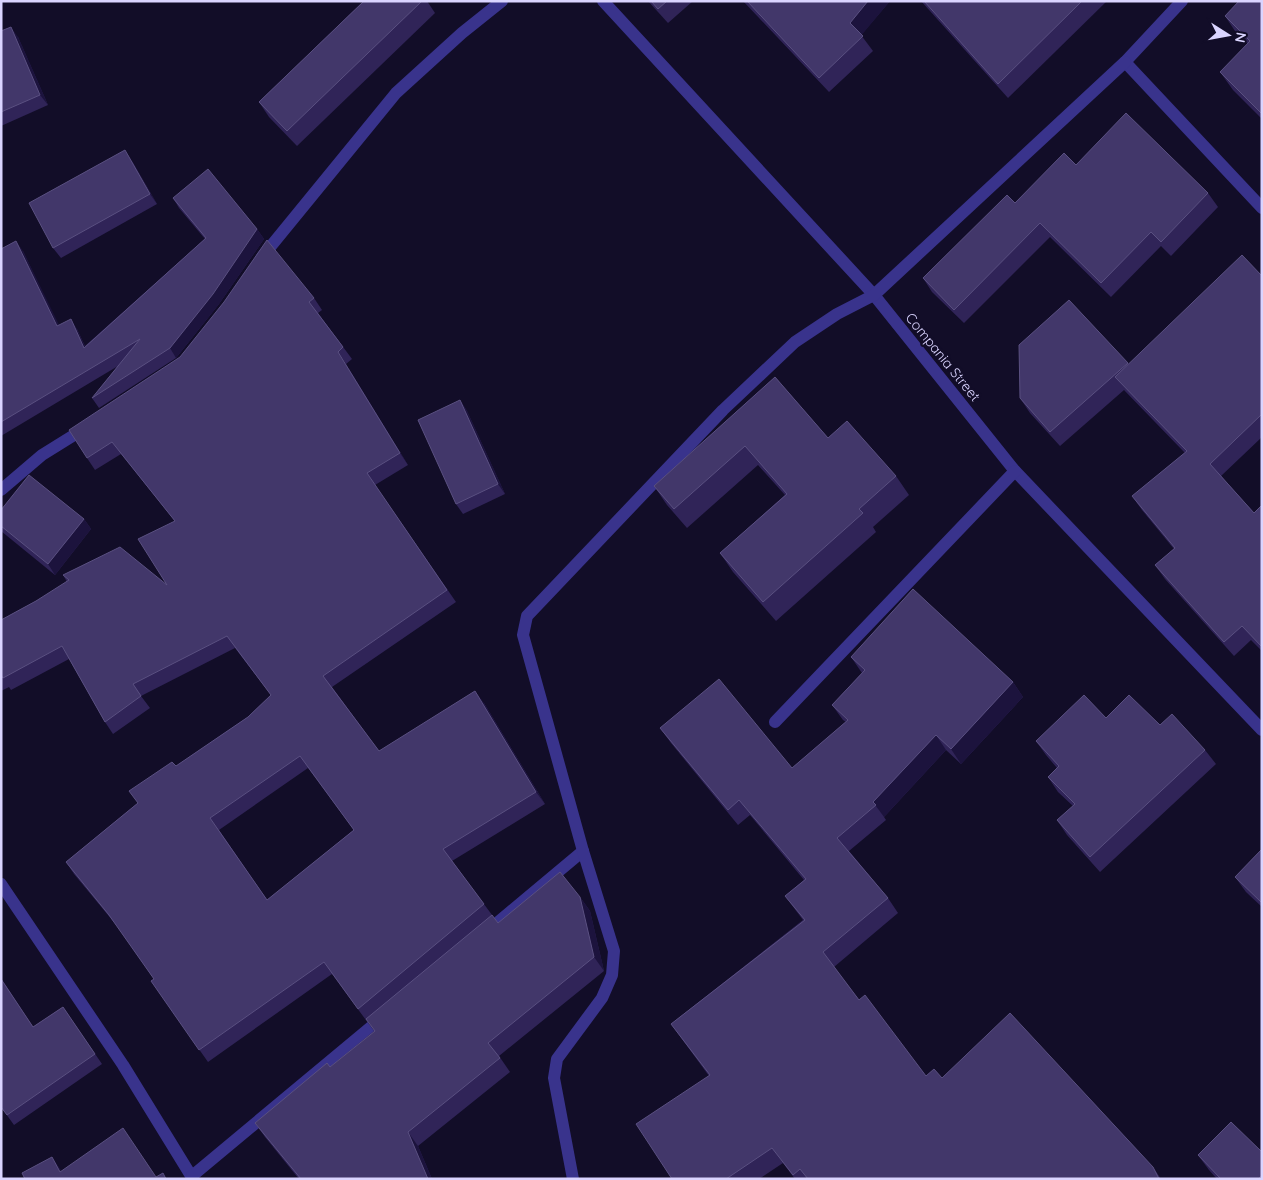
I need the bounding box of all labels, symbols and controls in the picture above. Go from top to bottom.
north arrow [1203,10,1253,60]
text: N [1231,31,1251,44]
street label: Compania Street [902,309,984,405]

